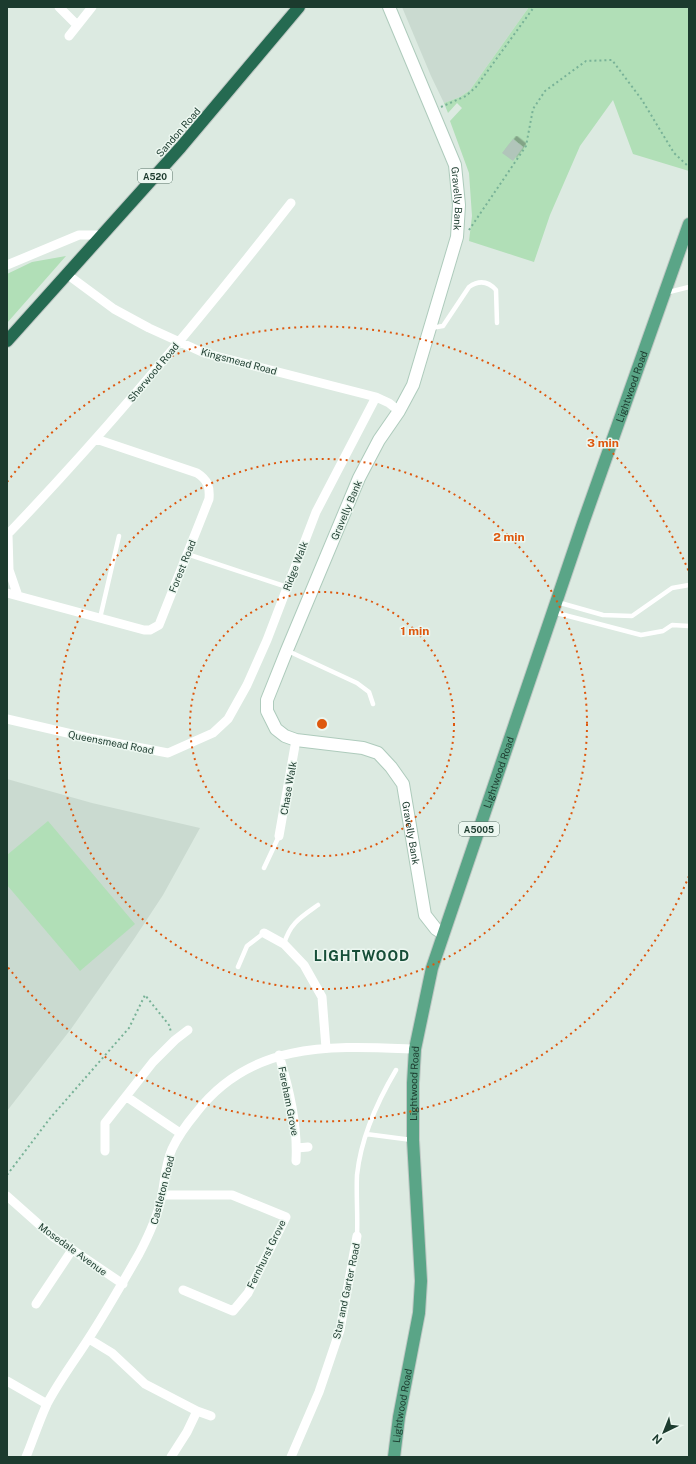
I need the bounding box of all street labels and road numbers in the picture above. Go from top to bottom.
street label: Sandon Road [153,105,203,159]
street label: Gravelly Bank [449,166,465,231]
road number: A520 [138,169,172,183]
street label: Sherwood Road [125,340,181,404]
street label: Kingsmead Road [200,345,278,377]
street label: Lightwood Road [613,349,650,424]
street label: Gravelly Bank [328,478,364,542]
street label: Forest Road [166,538,198,594]
street label: Ridge Walk [280,539,310,593]
street label: Queensmead Road [67,728,155,756]
street label: Lightwood Road [481,735,516,810]
street label: Chase Walk [277,760,299,816]
street label: Gravelly Bank [400,800,423,866]
road number: A5005 [459,822,499,836]
street label: Lightwood Road [407,1046,421,1121]
street label: Fareham Grove [276,1065,302,1137]
street label: Castleton Road [148,1154,176,1226]
street label: Fernhurst Grove [244,1217,288,1290]
street label: Mosedale Avenue [36,1220,110,1278]
street label: Star and Garter Road [330,1242,362,1340]
street label: Lightwood Road [390,1368,414,1443]

